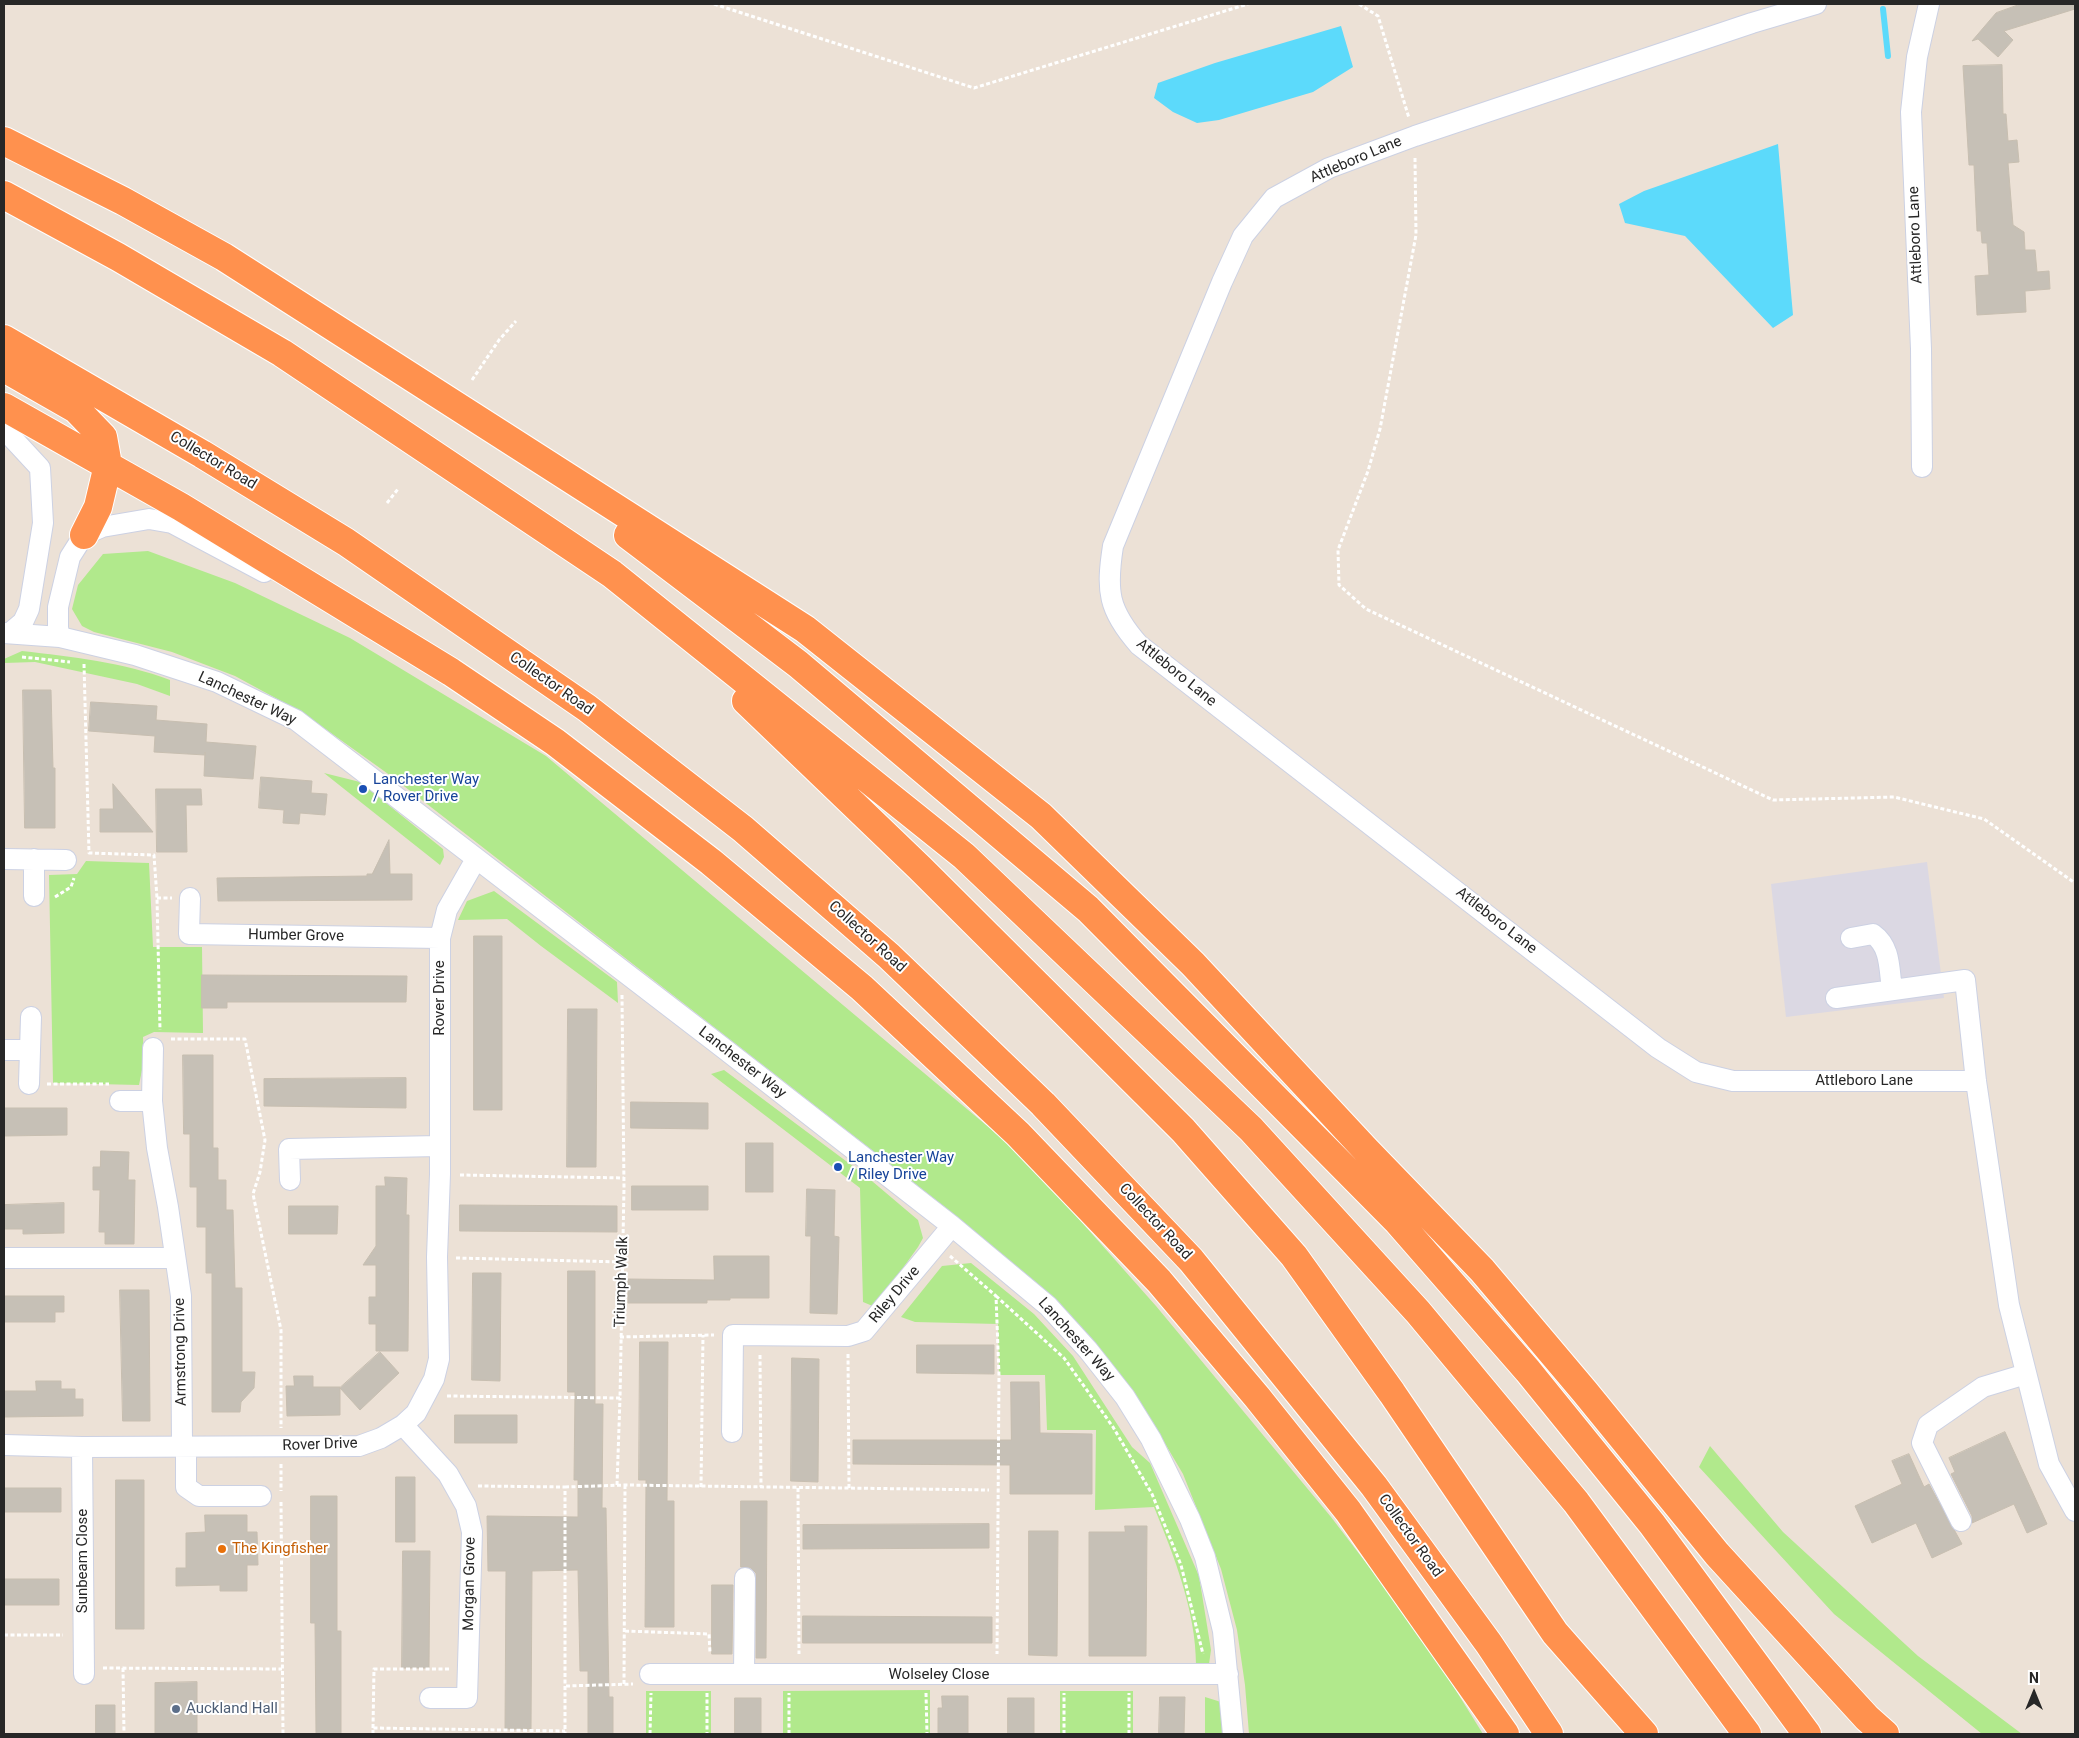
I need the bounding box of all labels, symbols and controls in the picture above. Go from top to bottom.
street label: Attleboro Lane [1307,133,1405,187]
street label: Attleboro Lane [1905,186,1927,284]
street label: Collector Road [166,428,260,494]
street label: Attleboro Lane [1132,635,1220,711]
street label: Collector Road [506,649,596,719]
street label: Lanchester Way [195,668,299,730]
place label: Lanchester Way / Rover Drive [373,771,479,806]
marker: Lanchester Way / Rover Drive [357,783,369,795]
street label: Attleboro Lane [1452,884,1540,958]
street label: Collector Road [825,898,909,976]
street label: Humber Grove [248,926,344,946]
street label: Rover Drive [431,960,449,1036]
street label: Lanchester Way [695,1023,789,1103]
street label: Attleboro Lane [1815,1072,1913,1090]
place label: Lanchester Way / Riley Drive [848,1149,954,1184]
marker: Lanchester Way / Riley Drive [832,1161,844,1173]
street label: Collector Road [1115,1180,1195,1264]
street label: Triumph Walk [611,1236,633,1328]
street label: Riley Drive [866,1263,924,1327]
street label: Lanchester Way [1034,1295,1118,1385]
street label: Armstrong Drive [171,1298,191,1406]
street label: Rover Drive [282,1435,358,1455]
street label: Collector Road [1374,1491,1446,1581]
street label: Sunbeam Close [74,1509,92,1613]
street label: Morgan Grove [460,1537,480,1631]
place label: The Kingfisher [232,1540,328,1558]
marker: The Kingfisher [216,1543,228,1555]
street label: Wolseley Close [889,1666,989,1684]
north arrow [2009,1668,2059,1718]
text: N [2029,1670,2039,1686]
place label: Auckland Hall [186,1700,278,1718]
marker: Auckland Hall [170,1703,182,1715]

